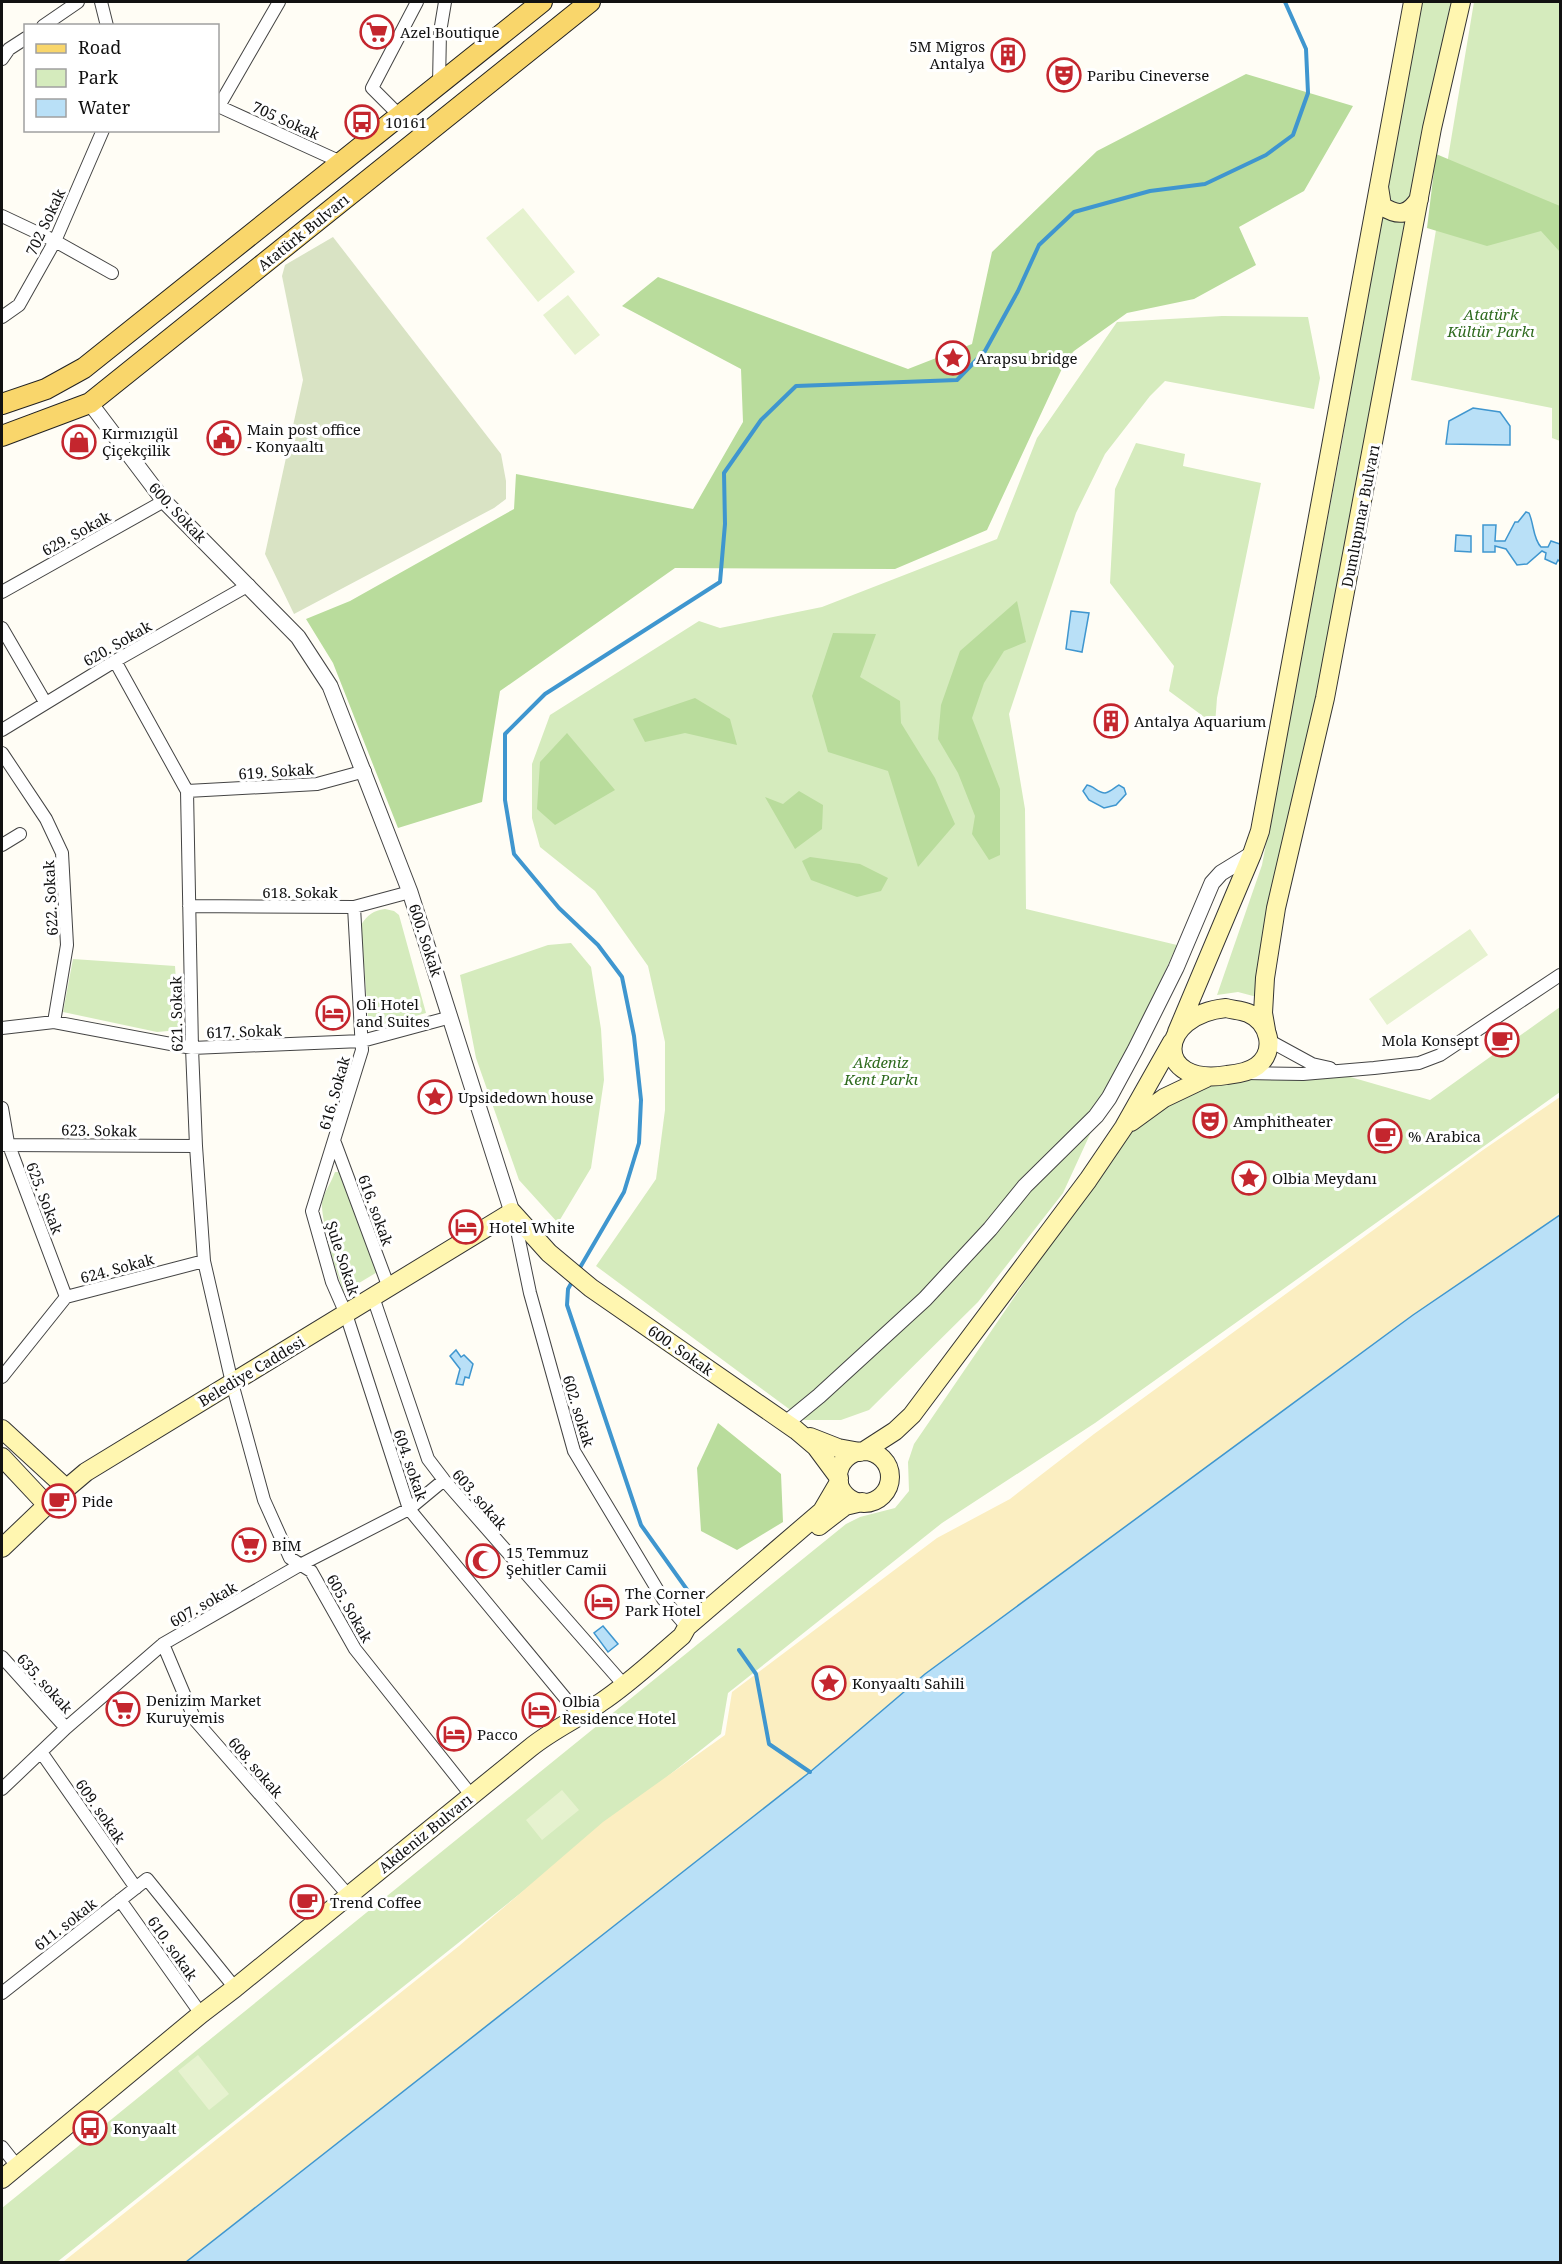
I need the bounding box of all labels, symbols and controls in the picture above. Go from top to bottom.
supermarket icon: Azel Boutique [359,14,395,50]
place label: Azel Boutique [400,22,500,42]
legend [24,24,219,132]
text: Road [78,35,121,59]
place label: 5M Migros Antalya [909,36,985,73]
building icon: 5M Migros Antalya [990,37,1026,73]
theatre icon: Paribu Cineverse [1046,57,1082,93]
text: Park [78,65,118,89]
place label: Paribu Cineverse [1087,65,1209,85]
text: Water [78,95,131,119]
street label: 705 Sokak [249,96,323,144]
bus stop icon: 10161 [344,104,380,140]
place label: 10161 [385,112,427,132]
street label: 702 Sokak [21,185,69,259]
street label: Atatürk Bulvarı [253,189,353,275]
park label: Atatürk Kültür Parkı [1446,304,1535,341]
place icon: Arapsu bridge [935,340,971,376]
place label: Arapsu bridge [976,348,1078,368]
place label: Main post office - Konyaaltı [247,419,361,456]
public building icon: Main post office - Konyaaltı [206,420,242,456]
place label: Kırmızıgül Çiçekçilik [102,423,178,460]
shop icon: Kırmızıgül Çiçekçilik [61,424,97,460]
street label: Dumlupınar Bulvarı [1336,443,1384,589]
street label: 600. Sokak [145,478,211,547]
street label: 629. Sokak [38,506,114,560]
street label: 620. Sokak [79,615,155,671]
building icon: Antalya Aquarium [1093,703,1129,739]
place label: Antalya Aquarium [1134,711,1266,731]
street label: 619. Sokak [238,758,315,784]
street label: 622. Sokak [38,860,62,936]
street label: 618. Sokak [262,882,338,902]
street label: 600. Sokak [405,901,447,979]
street label: 621. Sokak [165,976,187,1052]
place label: Oli Hotel and Suites [356,994,430,1031]
hotel icon: Oli Hotel and Suites [315,995,351,1031]
street label: 617. Sokak [206,1020,282,1042]
cafe icon: Mola Konsept [1484,1022,1520,1058]
place label: Mola Konsept [1381,1030,1479,1050]
park label: Akdeniz Kent Parkı [843,1052,918,1089]
street label: 616. Sokak [314,1054,354,1132]
place icon: Upsidedown house [417,1079,453,1115]
place label: Upsidedown house [458,1087,594,1107]
theatre icon: Amphitheater [1192,1103,1228,1139]
place label: Amphitheater [1233,1111,1333,1131]
cafe icon: % Arabica [1367,1118,1403,1154]
street label: 623. Sokak [61,1119,137,1141]
place label: % Arabica [1408,1126,1481,1146]
street label: 625. Sokak [22,1159,68,1237]
place icon: Olbia Meydanı [1231,1160,1267,1196]
place label: Olbia Meydanı [1272,1168,1377,1188]
street label: 616. sokak [354,1172,398,1248]
hotel icon: Hotel White [448,1209,484,1245]
place label: Hotel White [489,1217,575,1237]
street label: Şule Sokak [322,1218,364,1298]
street label: 624. Sokak [78,1248,156,1287]
street label: 600. Sokak [644,1320,718,1380]
street label: Belediye Caddesi [194,1331,308,1411]
street label: 602. sokak [559,1373,599,1450]
street label: 604. sokak [389,1427,433,1504]
street label: 603. sokak [448,1464,512,1534]
cafe icon: Pide [41,1483,77,1519]
place label: Pide [82,1491,113,1511]
supermarket icon: BİM [231,1527,267,1563]
place label: BİM [272,1535,301,1555]
place label: 15 Temmuz Şehitler Camii [506,1542,607,1579]
mosque icon: 15 Temmuz Şehitler Camii [465,1543,501,1579]
street label: 605. Sokak [322,1570,378,1646]
street label: 607. sokak [166,1577,240,1631]
place label: The Corner Park Hotel [625,1583,705,1620]
hotel icon: The Corner Park Hotel [584,1584,620,1620]
street label: 635. sokak [13,1649,77,1717]
place icon: Konyaaltı Sahili [811,1665,847,1701]
place label: Konyaaltı Sahili [852,1673,965,1693]
place label: Denizim Market Kuruyemis [146,1690,261,1727]
supermarket icon: Denizim Market Kuruyemis [105,1691,141,1727]
place label: Olbia Residence Hotel [562,1691,677,1728]
hotel icon: Olbia Residence Hotel [521,1692,557,1728]
hotel icon: Pacco [436,1716,472,1752]
place label: Pacco [477,1724,518,1744]
street label: 608. sokak [224,1732,288,1802]
street label: 609. sokak [72,1775,131,1847]
street label: Akdeniz Bulvarı [374,1789,476,1877]
cafe icon: Trend Coffee [289,1884,325,1920]
place label: Trend Coffee [330,1892,422,1912]
street label: 611. sokak [30,1893,101,1955]
street label: 610. sokak [144,1912,203,1984]
bus stop icon: Konyaalt [72,2110,108,2146]
place label: Konyaalt [113,2118,177,2138]

